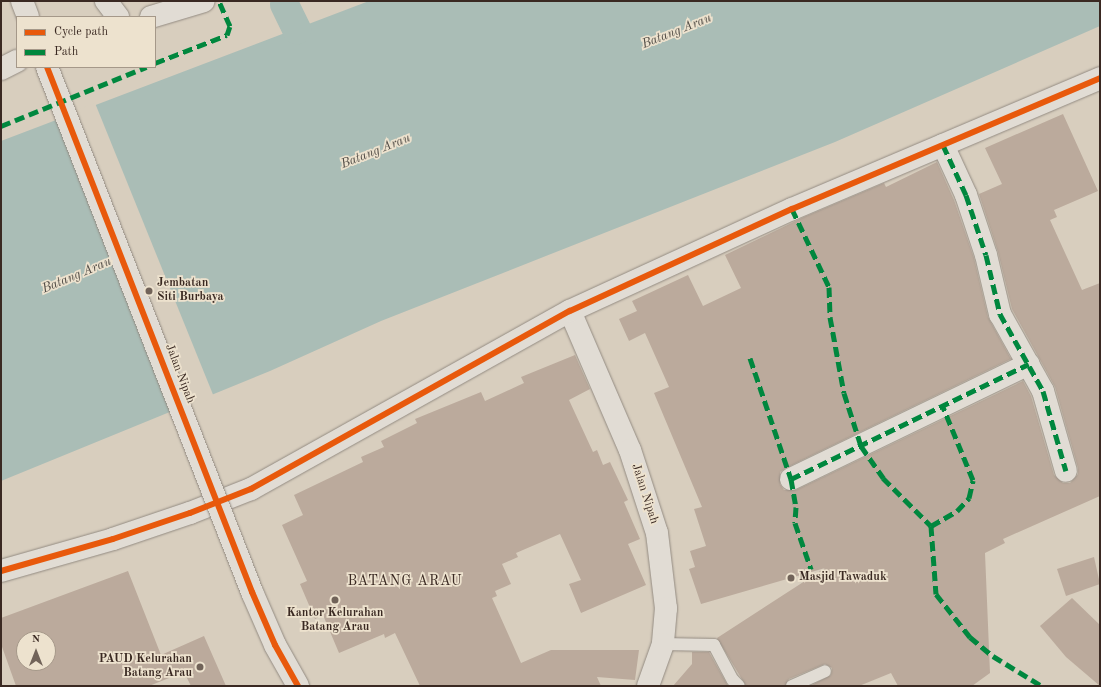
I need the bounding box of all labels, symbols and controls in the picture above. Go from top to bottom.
water label: Batang Arau [640,11,714,53]
legend [16,16,156,68]
text: Cycle path [54,26,108,38]
text: Path [54,46,78,58]
water label: Batang Arau [339,131,413,173]
water label: Batang Arau [40,254,114,298]
place label: Jembatan Siti Burbaya [157,277,224,305]
marker: Jembatan Siti Burbaya [144,286,154,296]
street label: Jalan Nipah [161,342,197,406]
street label: Jalan Nipah [627,462,661,526]
place label: Masjid Tawaduk [799,571,887,585]
district label: BATANG ARAU [347,573,463,589]
marker: Masjid Tawaduk [786,573,796,583]
marker: Kantor Kelurahan Batang Arau [330,595,340,605]
place label: Kantor Kelurahan Batang Arau [287,607,383,635]
north arrow [16,631,56,671]
text: N [32,634,40,645]
place label: PAUD Kelurahan Batang Arau [99,653,192,681]
marker: PAUD Kelurahan Batang Arau [195,662,205,672]

